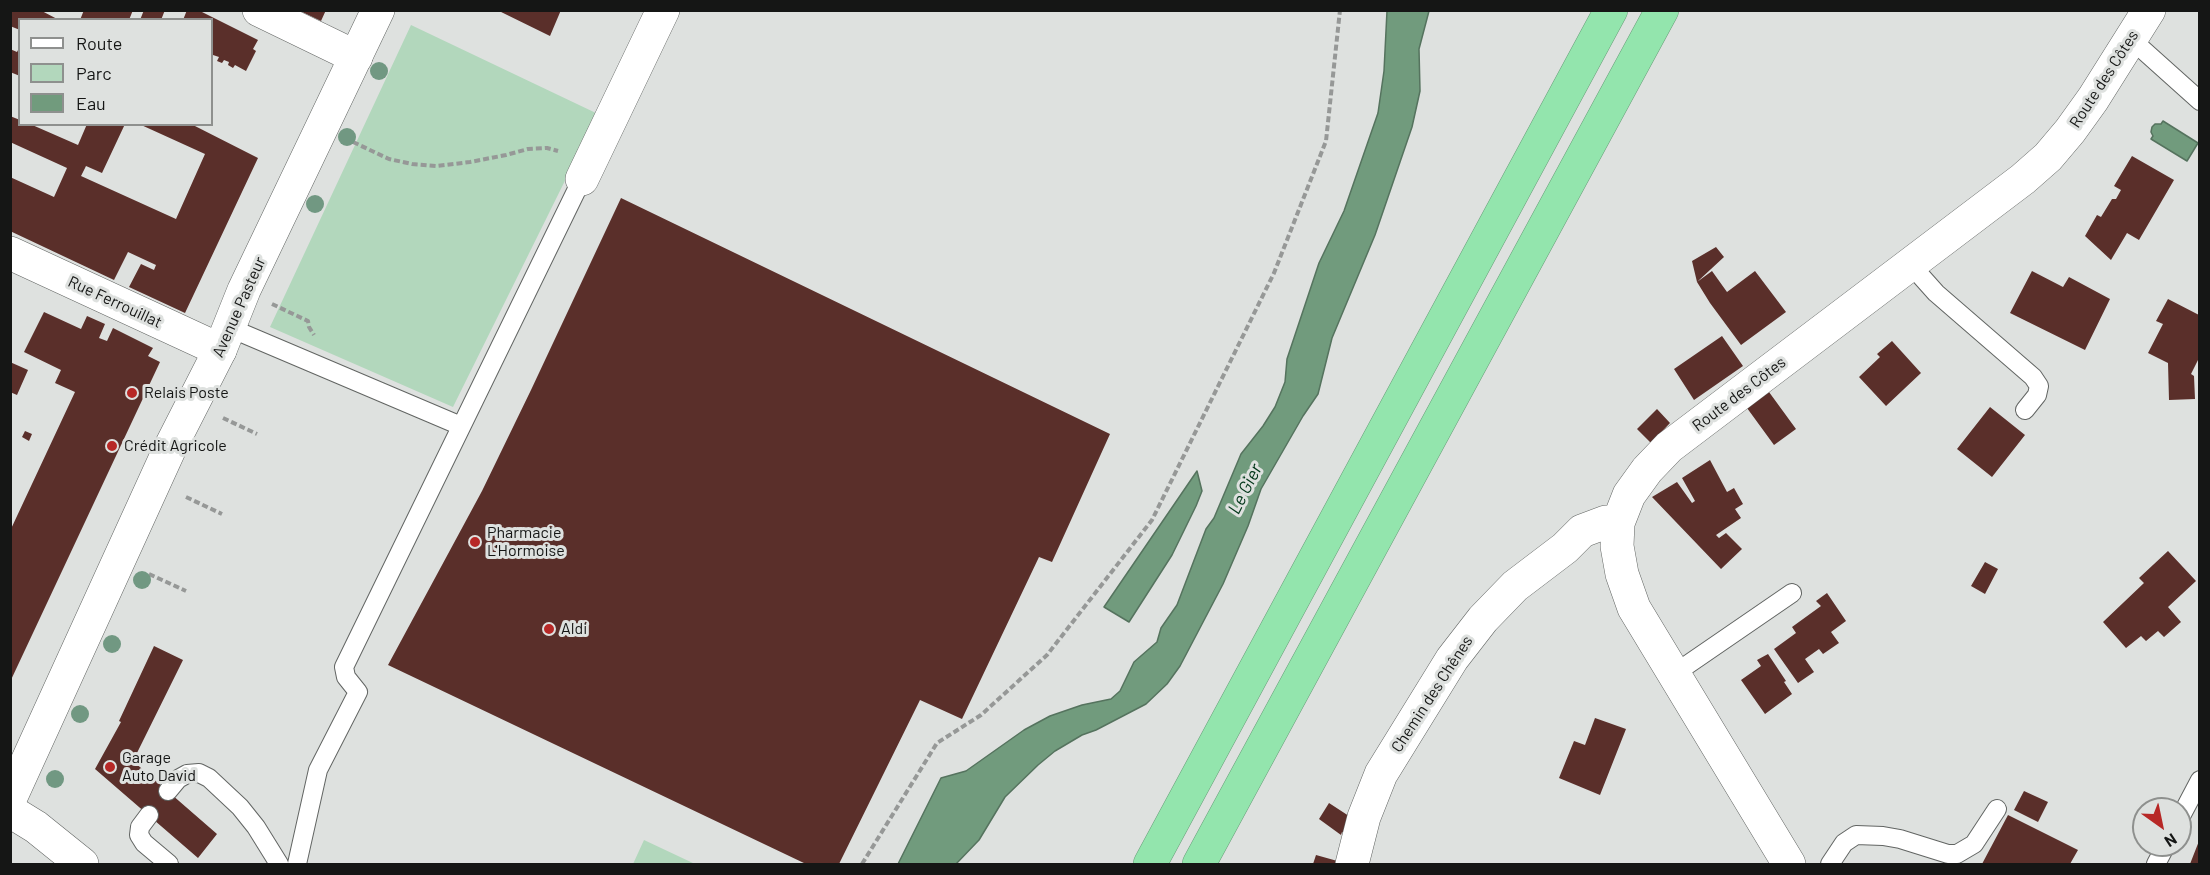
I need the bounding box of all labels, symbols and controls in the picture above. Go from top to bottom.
legend [18,18,213,126]
street label: Route des Côtes [2065,27,2143,131]
text: Route [76,32,122,54]
text: Parc [76,62,112,84]
text: Eau [76,92,106,114]
street label: Avenue Pasteur [208,254,270,360]
street label: Rue Ferrouillat [65,272,165,332]
street label: Route des Côtes [1688,353,1790,435]
place label: Relais Poste [144,383,229,403]
marker: Relais Poste [125,386,139,400]
place label: Crédit Agricole [124,436,227,456]
marker: Crédit Agricole [105,439,119,453]
water label: Le Gier [1223,460,1267,518]
place label: Pharmacie L'Hormoise [487,523,565,561]
marker: Pharmacie L'Hormoise [468,535,482,549]
place label: Aldi [561,619,587,639]
marker: Aldi [542,622,556,636]
street label: Chemin des Chênes [1387,632,1477,756]
place label: Garage Auto David [122,748,196,786]
marker: Garage Auto David [103,760,117,774]
north arrow [2132,797,2192,857]
text: N [2161,830,2181,852]

